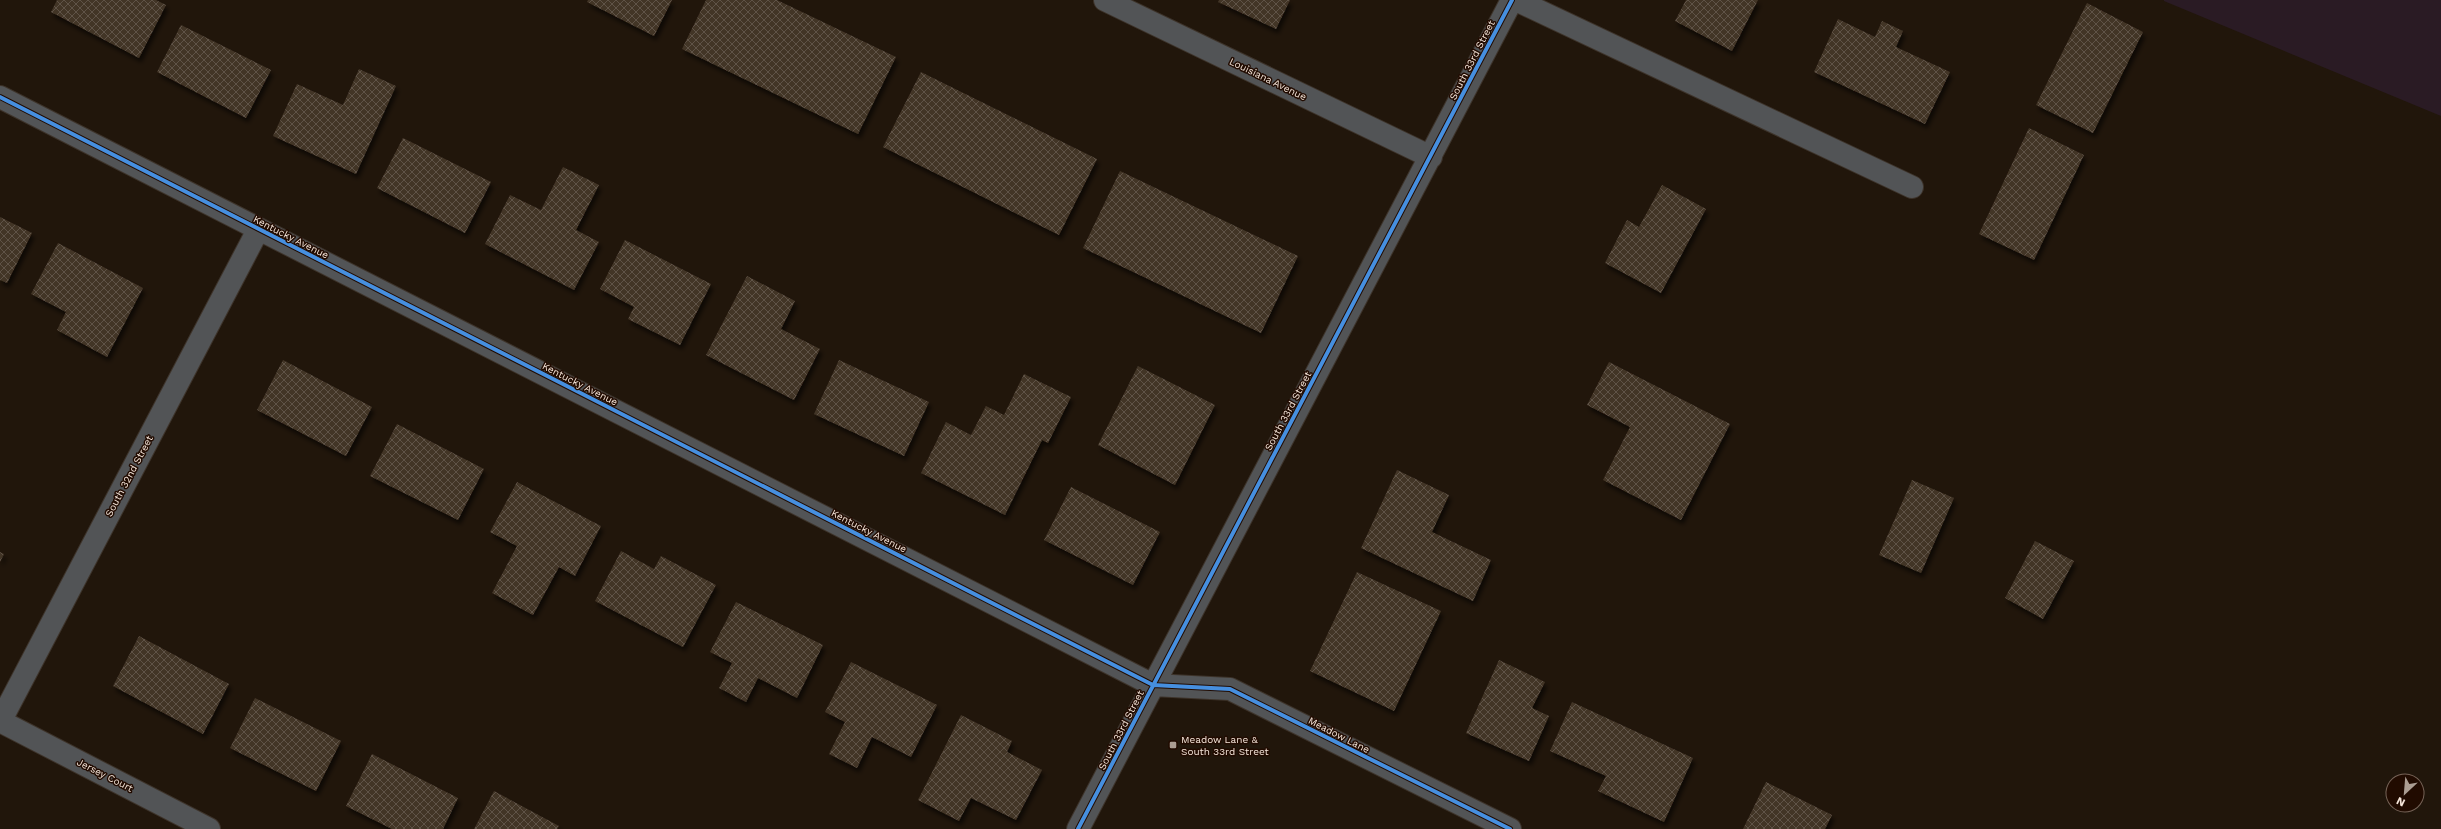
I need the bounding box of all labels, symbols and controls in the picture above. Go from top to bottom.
street label: South 33rd Street [1447,18,1497,102]
street label: Louisiana Avenue [1228,56,1308,103]
street label: Kentucky Avenue [252,213,331,261]
street label: Kentucky Avenue [541,360,620,408]
street label: South 33rd Street [1263,369,1314,452]
street label: South 32nd Street [103,433,155,518]
street label: Kentucky Avenue [830,507,909,555]
street label: South 33rd Street [1096,688,1146,772]
street label: Meadow Lane [1307,715,1372,755]
place label: Meadow Lane & South 33rd Street [1181,734,1270,757]
marker: Meadow Lane & South 33rd Street [1168,740,1178,750]
street label: Jersey Court [75,756,136,794]
north arrow [2385,773,2425,813]
text: N [2394,794,2407,809]

